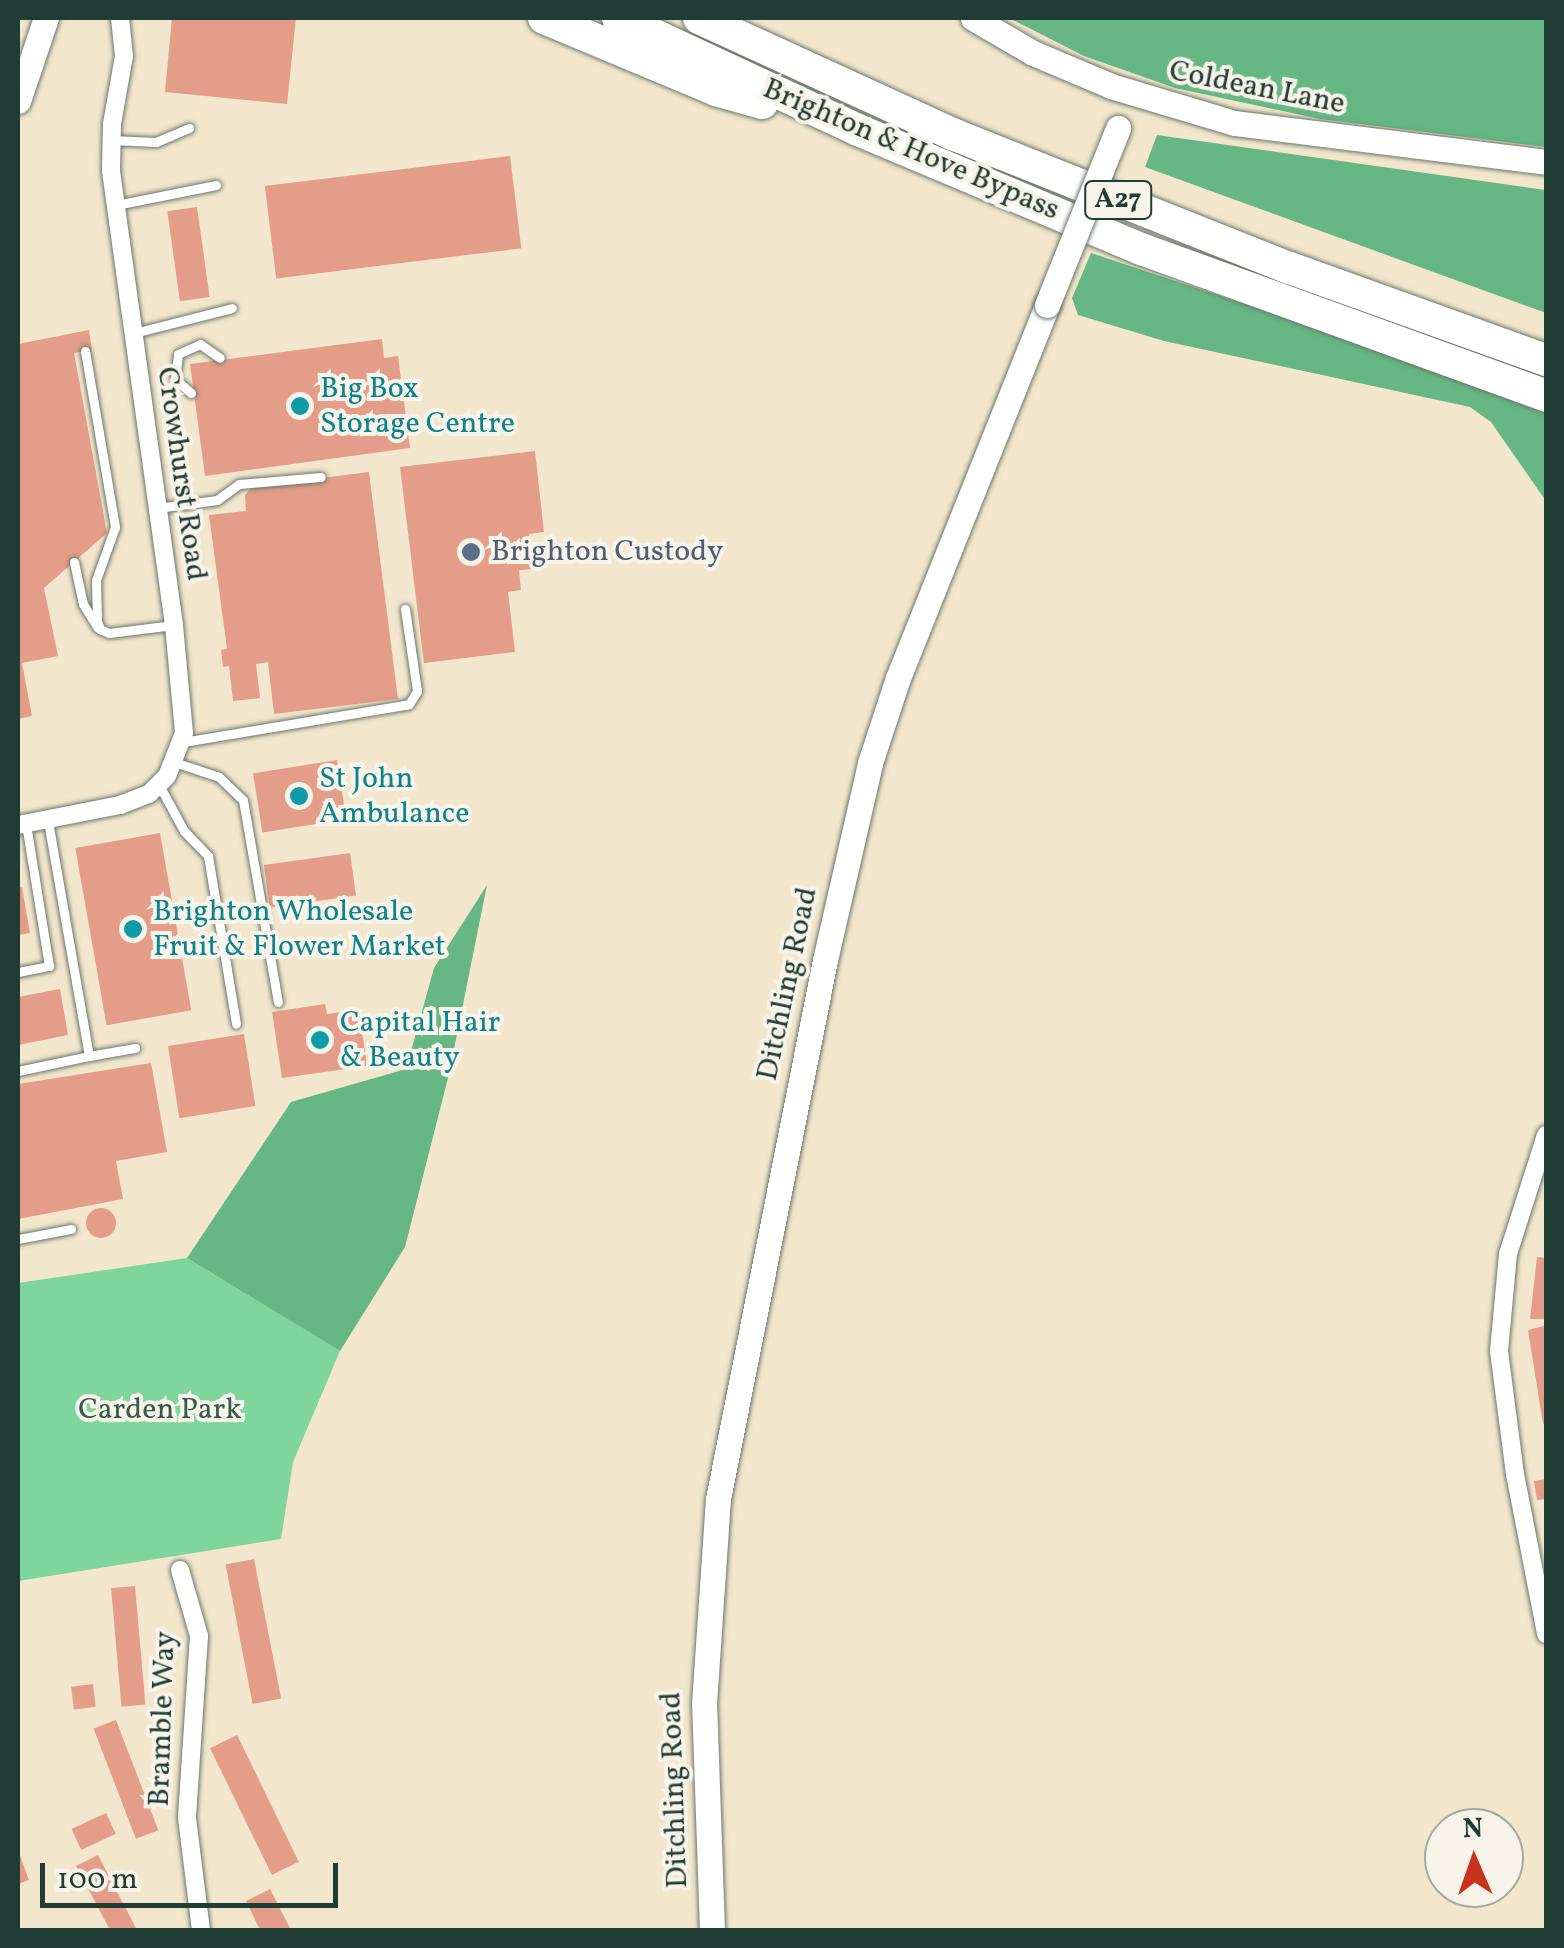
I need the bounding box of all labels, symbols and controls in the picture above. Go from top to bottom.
street label: Coldean Lane [1166,53,1348,123]
street label: Brighton & Hove Bypass [757,71,1065,229]
road number: A27 [1083,177,1153,223]
street label: Crowhurst Road [148,365,214,583]
place label: Big Box Storage Centre [320,371,515,442]
marker: Big Box Storage Centre [289,395,311,417]
place label: Brighton Custody [491,534,723,570]
marker: Brighton Custody [460,541,482,563]
place label: St John Ambulance [319,761,469,832]
marker: St John Ambulance [288,785,310,807]
street label: Ditchling Road [750,884,826,1084]
place label: Brighton Wholesale Fruit & Flower Market [153,894,445,964]
marker: Brighton Wholesale Fruit & Flower Market [122,918,144,940]
place label: Capital Hair & Beauty [340,1005,500,1076]
marker: Capital Hair & Beauty [309,1029,331,1051]
park label: Carden Park [78,1392,242,1428]
street label: Bramble Way [142,1630,184,1808]
street label: Ditchling Road [654,1691,696,1889]
north arrow [1424,1808,1524,1908]
text: N [1462,1810,1484,1849]
scale bar [45,1843,342,1905]
text: 100 m [57,1859,138,1901]

